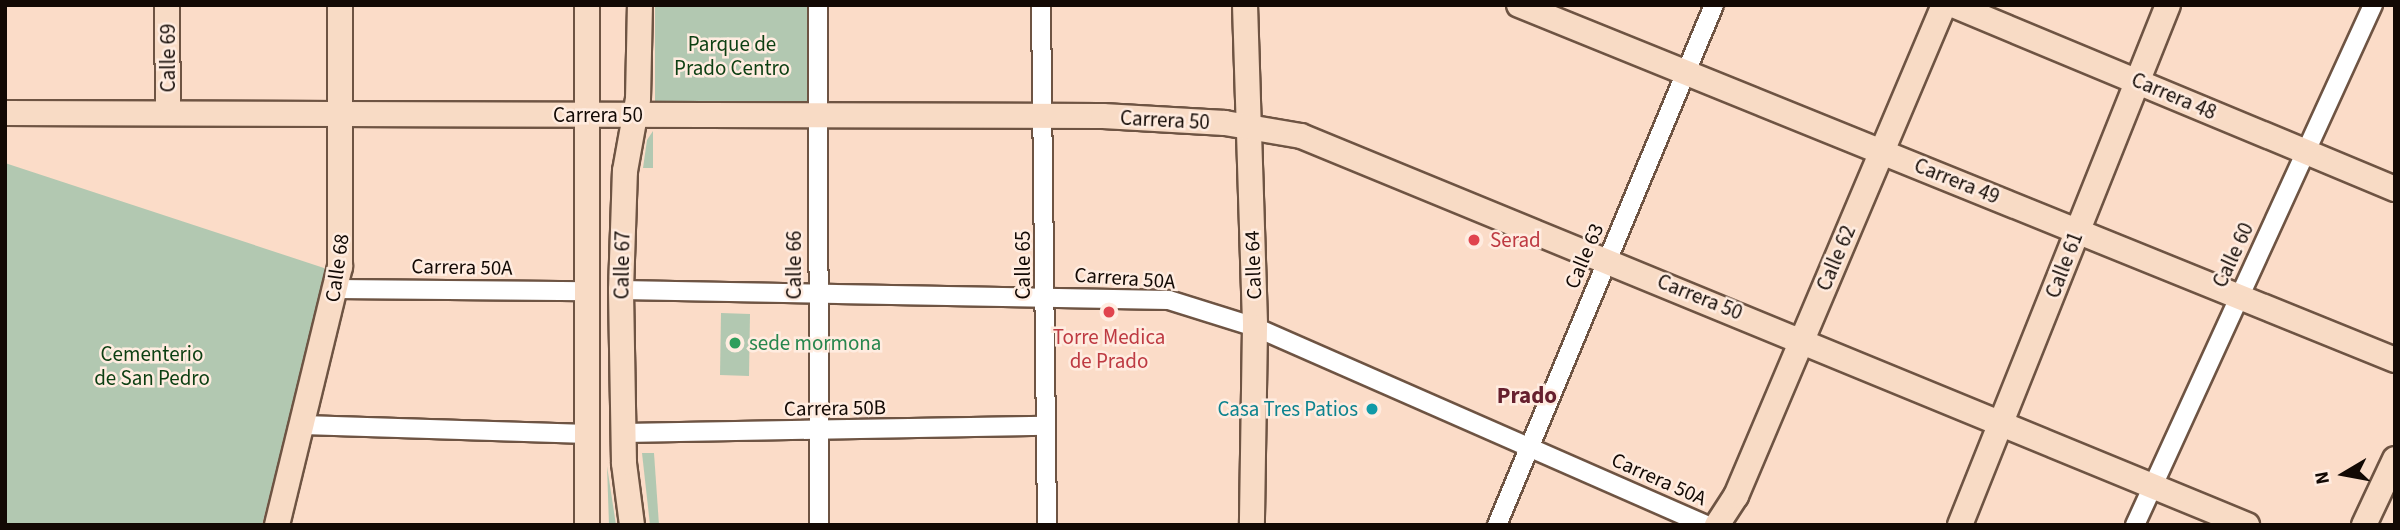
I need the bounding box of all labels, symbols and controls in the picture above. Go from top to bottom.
street label: Calle 69 [155,24,181,92]
park label: Parque de Prado Centro [674,31,790,81]
street label: Carrera 48 [2128,67,2220,125]
street label: Carrera 50 [553,102,643,128]
street label: Carrera 50 [1120,105,1210,135]
street label: Carrera 49 [1911,152,2003,210]
street label: Calle 63 [1559,219,1609,293]
street label: Calle 60 [2207,219,2259,291]
street label: Calle 62 [1811,221,1861,295]
place label: Serad [1490,227,1541,253]
street label: Calle 61 [2040,228,2088,302]
street label: Calle 67 [609,230,635,300]
street label: Calle 64 [1239,230,1267,300]
marker: Serad [1464,230,1484,250]
street label: Calle 66 [781,231,807,299]
street label: Calle 65 [1010,231,1036,299]
street label: Calle 68 [320,232,354,304]
street label: Carrera 50A [411,254,513,280]
street label: Carrera 50A [1074,262,1176,294]
street label: Carrera 50 [1654,268,1746,326]
marker: Torre Medica de Prado [1099,302,1119,322]
place label: Torre Medica de Prado [1053,324,1165,374]
place label: sede mormona [749,330,881,356]
marker: sede mormona [727,335,743,351]
park label: Cementerio de San Pedro [94,341,210,391]
district label: Prado [1497,382,1557,410]
street label: Carrera 50B [784,395,886,421]
place label: Casa Tres Patios [1217,396,1358,422]
marker: Casa Tres Patios [1364,401,1380,417]
north arrow [2309,439,2379,509]
street label: Carrera 50A [1608,447,1710,511]
text: N [2308,469,2337,486]

